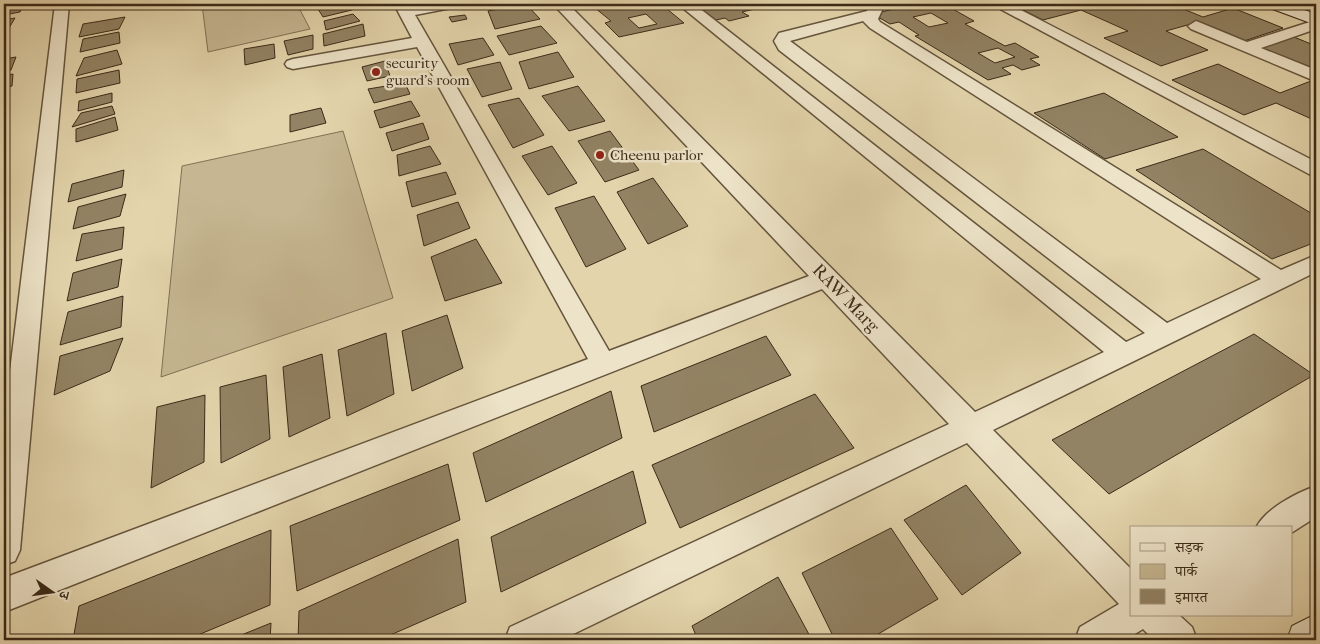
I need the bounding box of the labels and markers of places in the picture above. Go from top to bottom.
place label: security guard's room [386,54,470,89]
marker: security guard's room [370,66,382,78]
place label: Cheenu parlor [610,146,703,164]
marker: Cheenu parlor [594,149,606,161]

